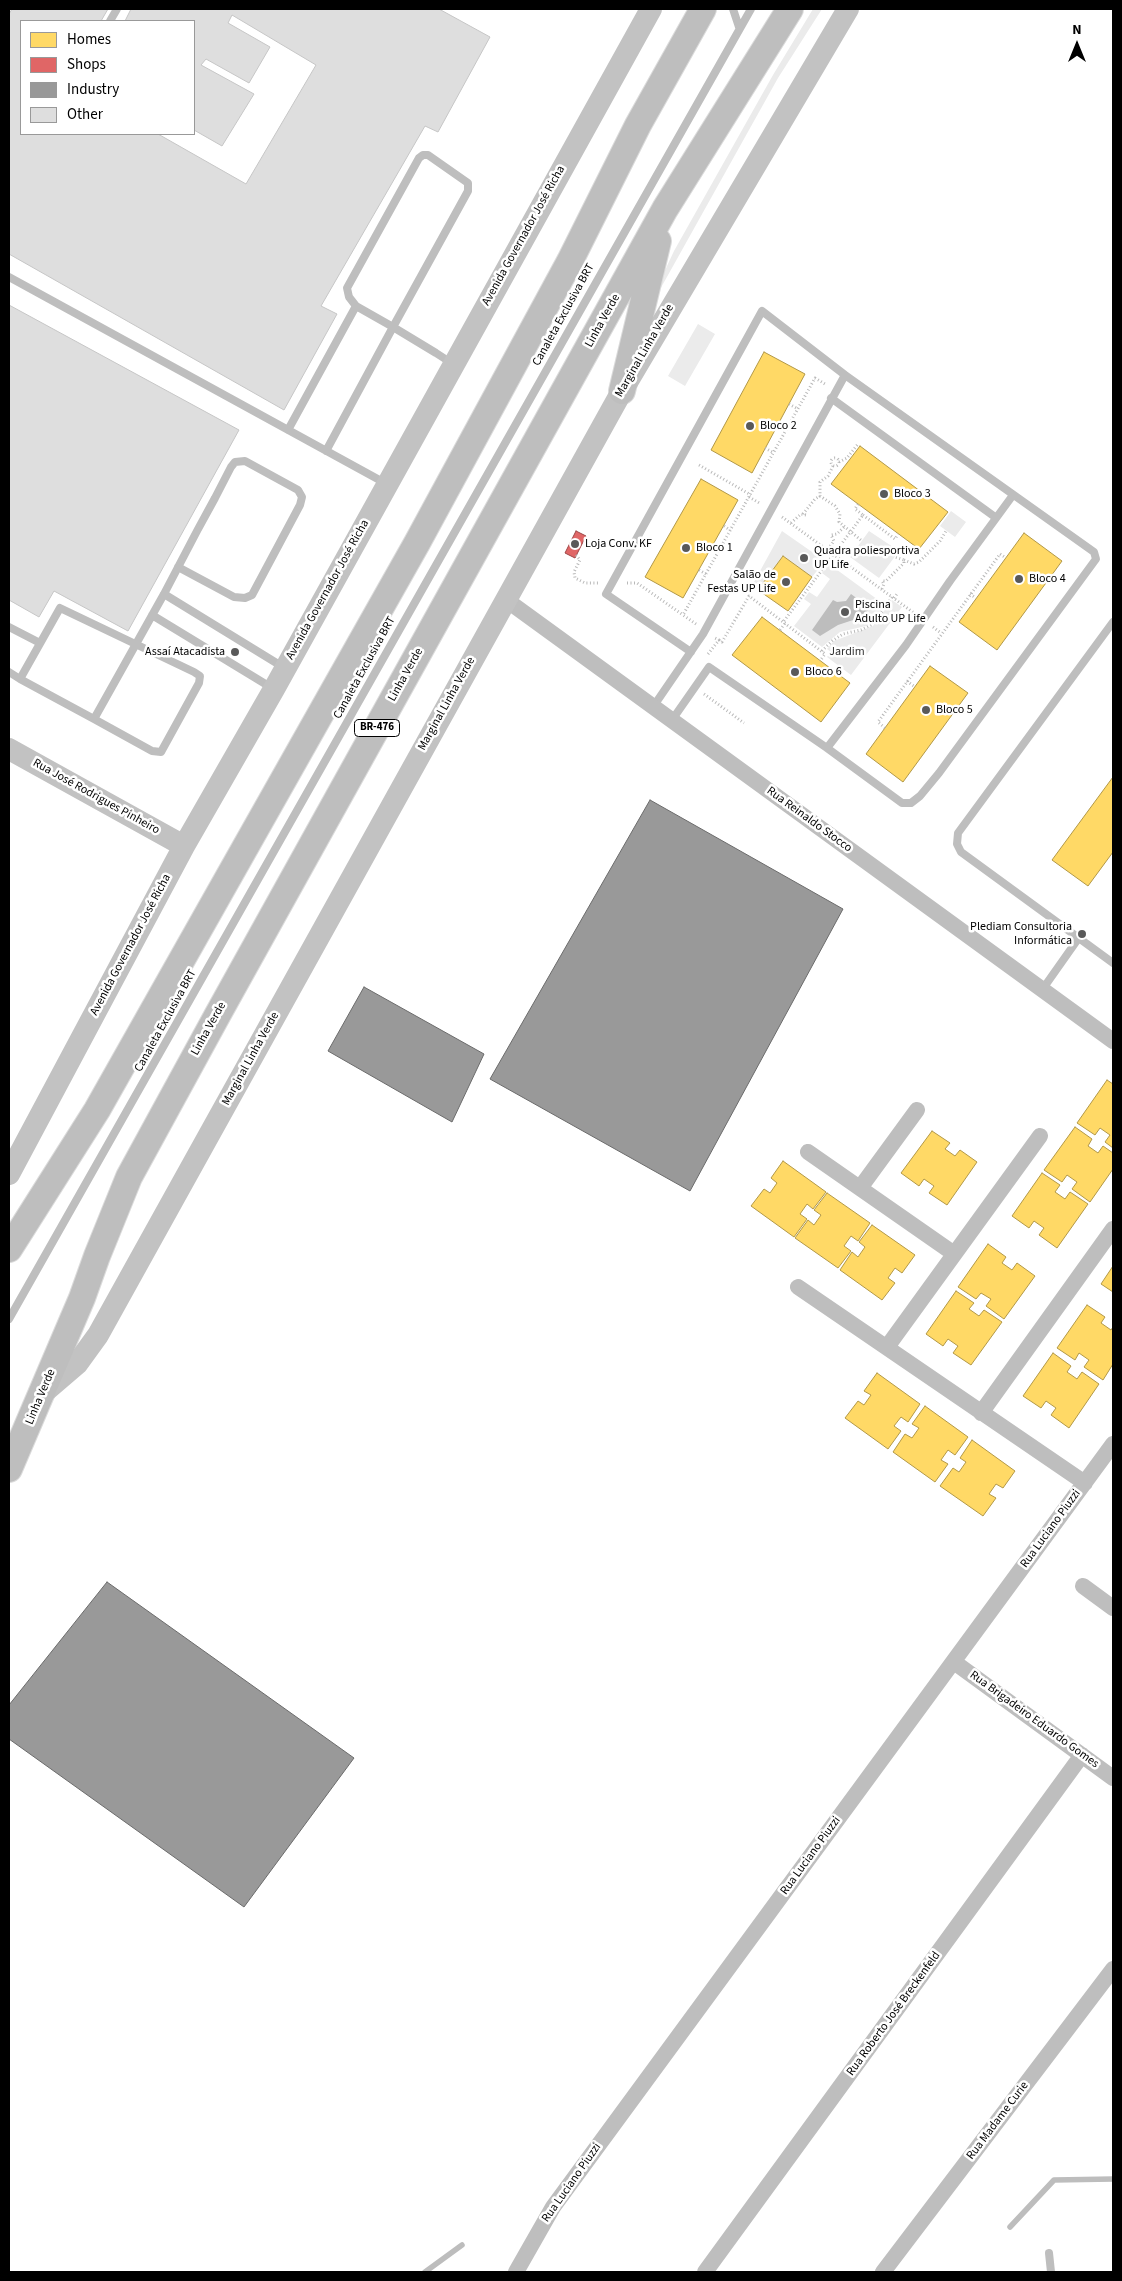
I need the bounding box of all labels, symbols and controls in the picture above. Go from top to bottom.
legend [20,20,195,135]
north arrow [1052,20,1102,70]
text: N [1072,20,1082,40]
text: Homes [67,29,111,50]
text: Shops [67,54,106,75]
text: Industry [67,79,119,100]
text: Other [67,104,103,125]
street label: Avenida Governador José Richa [479,163,569,309]
street label: Canaleta Exclusiva BRT [530,261,598,369]
street label: Linha Verde [582,292,624,350]
street label: Marginal Linha Verde [613,302,677,400]
place label: Bloco 2 [760,419,797,433]
marker: Bloco 2 [744,420,756,432]
place label: Bloco 3 [894,487,931,501]
marker: Bloco 3 [878,488,890,500]
street label: Avenida Governador José Richa [283,517,373,663]
place label: Loja Conv. KF [585,537,652,551]
marker: Loja Conv. KF [569,538,581,550]
place label: Bloco 1 [696,541,733,555]
marker: Bloco 1 [680,542,692,554]
place label: Quadra poliesportiva UP Life [814,544,919,572]
marker: Quadra poliesportiva UP Life [798,552,810,564]
place label: Salão de Festas UP Life [707,568,776,596]
place label: Bloco 4 [1029,572,1066,586]
marker: Bloco 4 [1013,573,1025,585]
marker: Salão de Festas UP Life [780,576,792,588]
place label: Piscina Adulto UP Life [855,598,926,626]
marker: Piscina Adulto UP Life [839,606,851,618]
street label: Canaleta Exclusiva BRT [331,614,399,722]
place label: Assaí Atacadista [145,645,225,659]
park label: Jardim [829,645,865,659]
marker: Assaí Atacadista [229,646,241,658]
street label: Linha Verde [385,646,427,704]
street label: Marginal Linha Verde [415,655,479,753]
place label: Bloco 6 [805,665,842,679]
marker: Bloco 6 [789,666,801,678]
place label: Bloco 5 [936,703,973,717]
marker: Bloco 5 [920,704,932,716]
road number: BR-476 [354,720,400,736]
street label: Rua José Rodrigues Pinheiro [30,756,162,838]
street label: Rua Reinaldo Stocco [763,784,855,856]
street label: Avenida Governador José Richa [88,872,174,1018]
place label: Plediam Consultoria Informática [970,920,1072,948]
marker: Plediam Consultoria Informática [1076,928,1088,940]
street label: Canaleta Exclusiva BRT [132,967,200,1075]
street label: Linha Verde [188,1000,230,1058]
street label: Marginal Linha Verde [219,1010,283,1108]
street label: Linha Verde [23,1367,59,1427]
street label: Rua Luciano Piuzzi [1018,1487,1084,1571]
street label: Rua Brigadeiro Eduardo Gomes [967,1668,1101,1772]
street label: Rua Luciano Piuzzi [778,1814,844,1898]
street label: Rua Roberto José Breckenfeld [844,1949,944,2079]
street label: Rua Madame Curie [964,2079,1032,2163]
street label: Rua Luciano Piuzzi [539,2141,605,2225]

